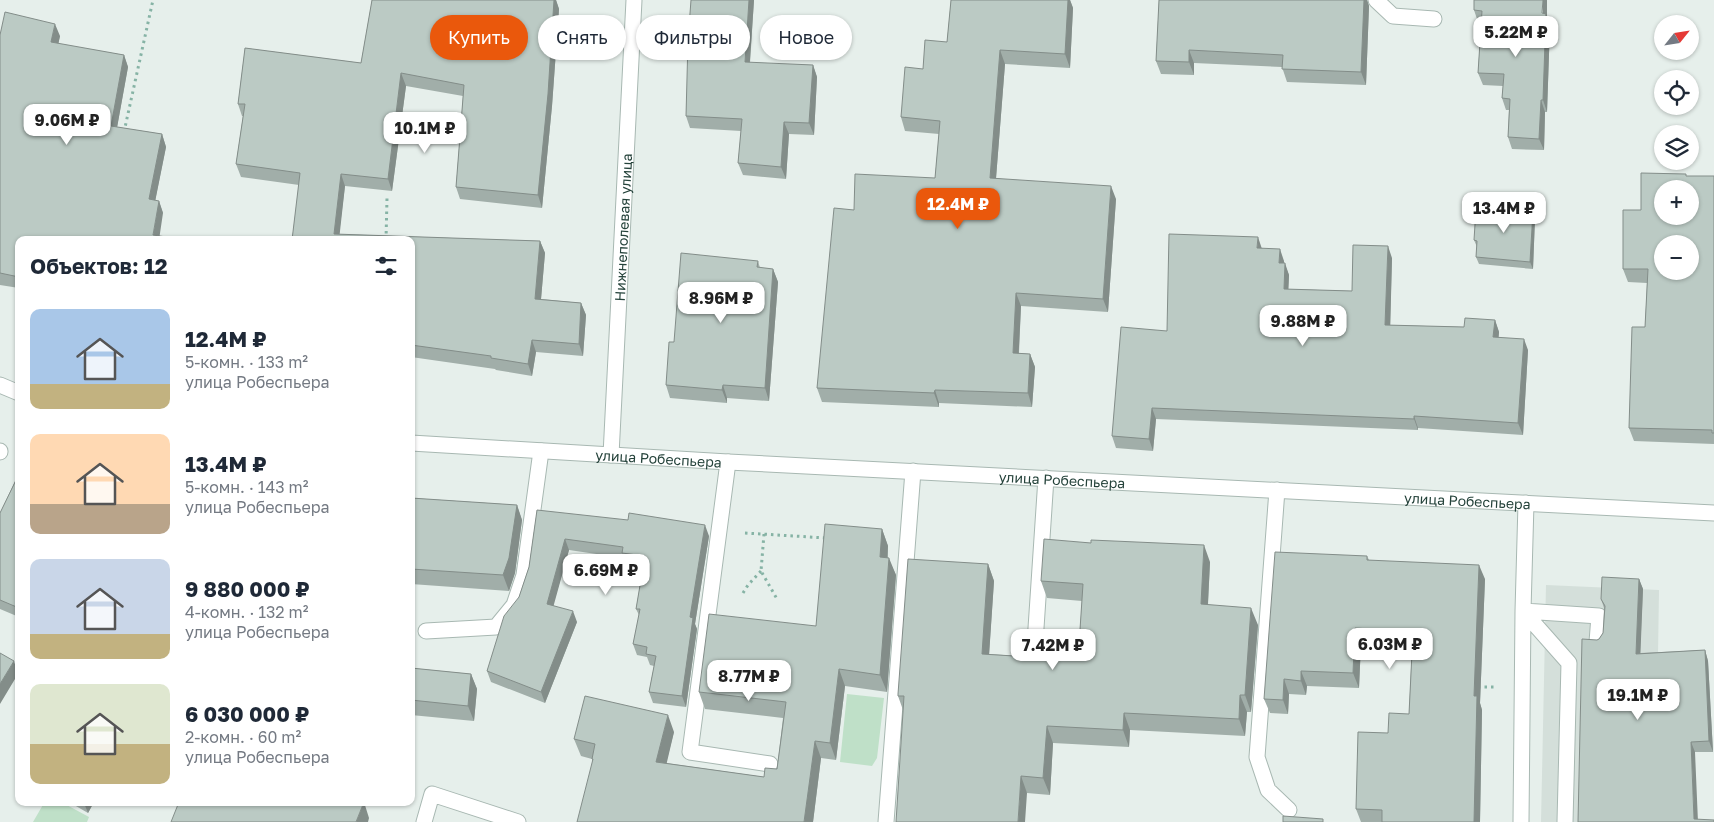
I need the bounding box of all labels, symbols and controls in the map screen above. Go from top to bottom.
chip: Купить [430,15,528,60]
chip: Снять [538,15,626,60]
chip: Фильтры [636,15,750,60]
chip: Новое [760,15,852,60]
pin: 5.22M ₽ [1470,15,1562,58]
north arrow [1654,15,1699,60]
map controls [1654,15,1699,280]
text: 5.22M ₽ [1484,22,1548,42]
button: locate [1654,70,1699,115]
pin: 9.06M ₽ [21,104,113,146]
text: 9.06M ₽ [35,110,99,130]
pin: 10.1M ₽ [379,112,471,154]
text: 10.1M ₽ [394,118,456,138]
button: layers [1654,125,1699,170]
street label: Нижнеполевая улица [610,153,635,302]
button: + [1654,180,1699,225]
pin: 12.4M ₽ [912,188,1004,230]
pin: 13.4M ₽ [1458,192,1550,234]
text: 12.4M ₽ [927,194,989,214]
text: 13.4M ₽ [1473,198,1535,218]
button: − [1654,235,1699,280]
icon: filters [372,252,400,280]
text: Объектов: 12 [30,253,168,279]
pin: 8.96M ₽ [675,282,767,324]
text: 8.96M ₽ [689,288,753,308]
pin: 9.88M ₽ [1257,304,1349,347]
text: 9.88M ₽ [1271,311,1335,331]
text: 12.4M ₽ [185,326,267,352]
icon: home [70,329,130,389]
text: 5-комн. · 133 m² [185,352,308,372]
text: улица Робеспьера [185,372,330,392]
street label: улица Робеспьера [595,446,722,470]
text: 13.4M ₽ [185,451,267,477]
icon: home [70,454,130,514]
street label: улица Робеспьера [998,468,1126,491]
text: 5-комн. · 143 m² [185,477,309,497]
street label: улица Робеспьера [1404,488,1531,512]
text: улица Робеспьера [185,497,330,517]
pin: 6.69M ₽ [560,554,652,596]
text: 6.69M ₽ [574,560,638,580]
text: 9 880 000 ₽ [185,576,310,602]
icon: home [70,579,130,639]
text: 4-комн. · 132 m² [185,602,309,622]
text: улица Робеспьера [185,622,330,642]
pin: 7.42M ₽ [1007,628,1099,671]
pin: 6.03M ₽ [1344,628,1436,670]
text: 6.03M ₽ [1358,634,1422,654]
text: 7.42M ₽ [1022,635,1084,655]
pin: 8.77M ₽ [703,660,795,702]
text: 8.77M ₽ [718,666,780,686]
pin: 19.1M ₽ [1592,678,1684,721]
text: 19.1M ₽ [1608,685,1668,705]
text: 6 030 000 ₽ [185,701,309,727]
icon: home [70,704,130,764]
text: 2-комн. · 60 m² [185,727,301,747]
text: улица Робеспьера [185,747,330,767]

